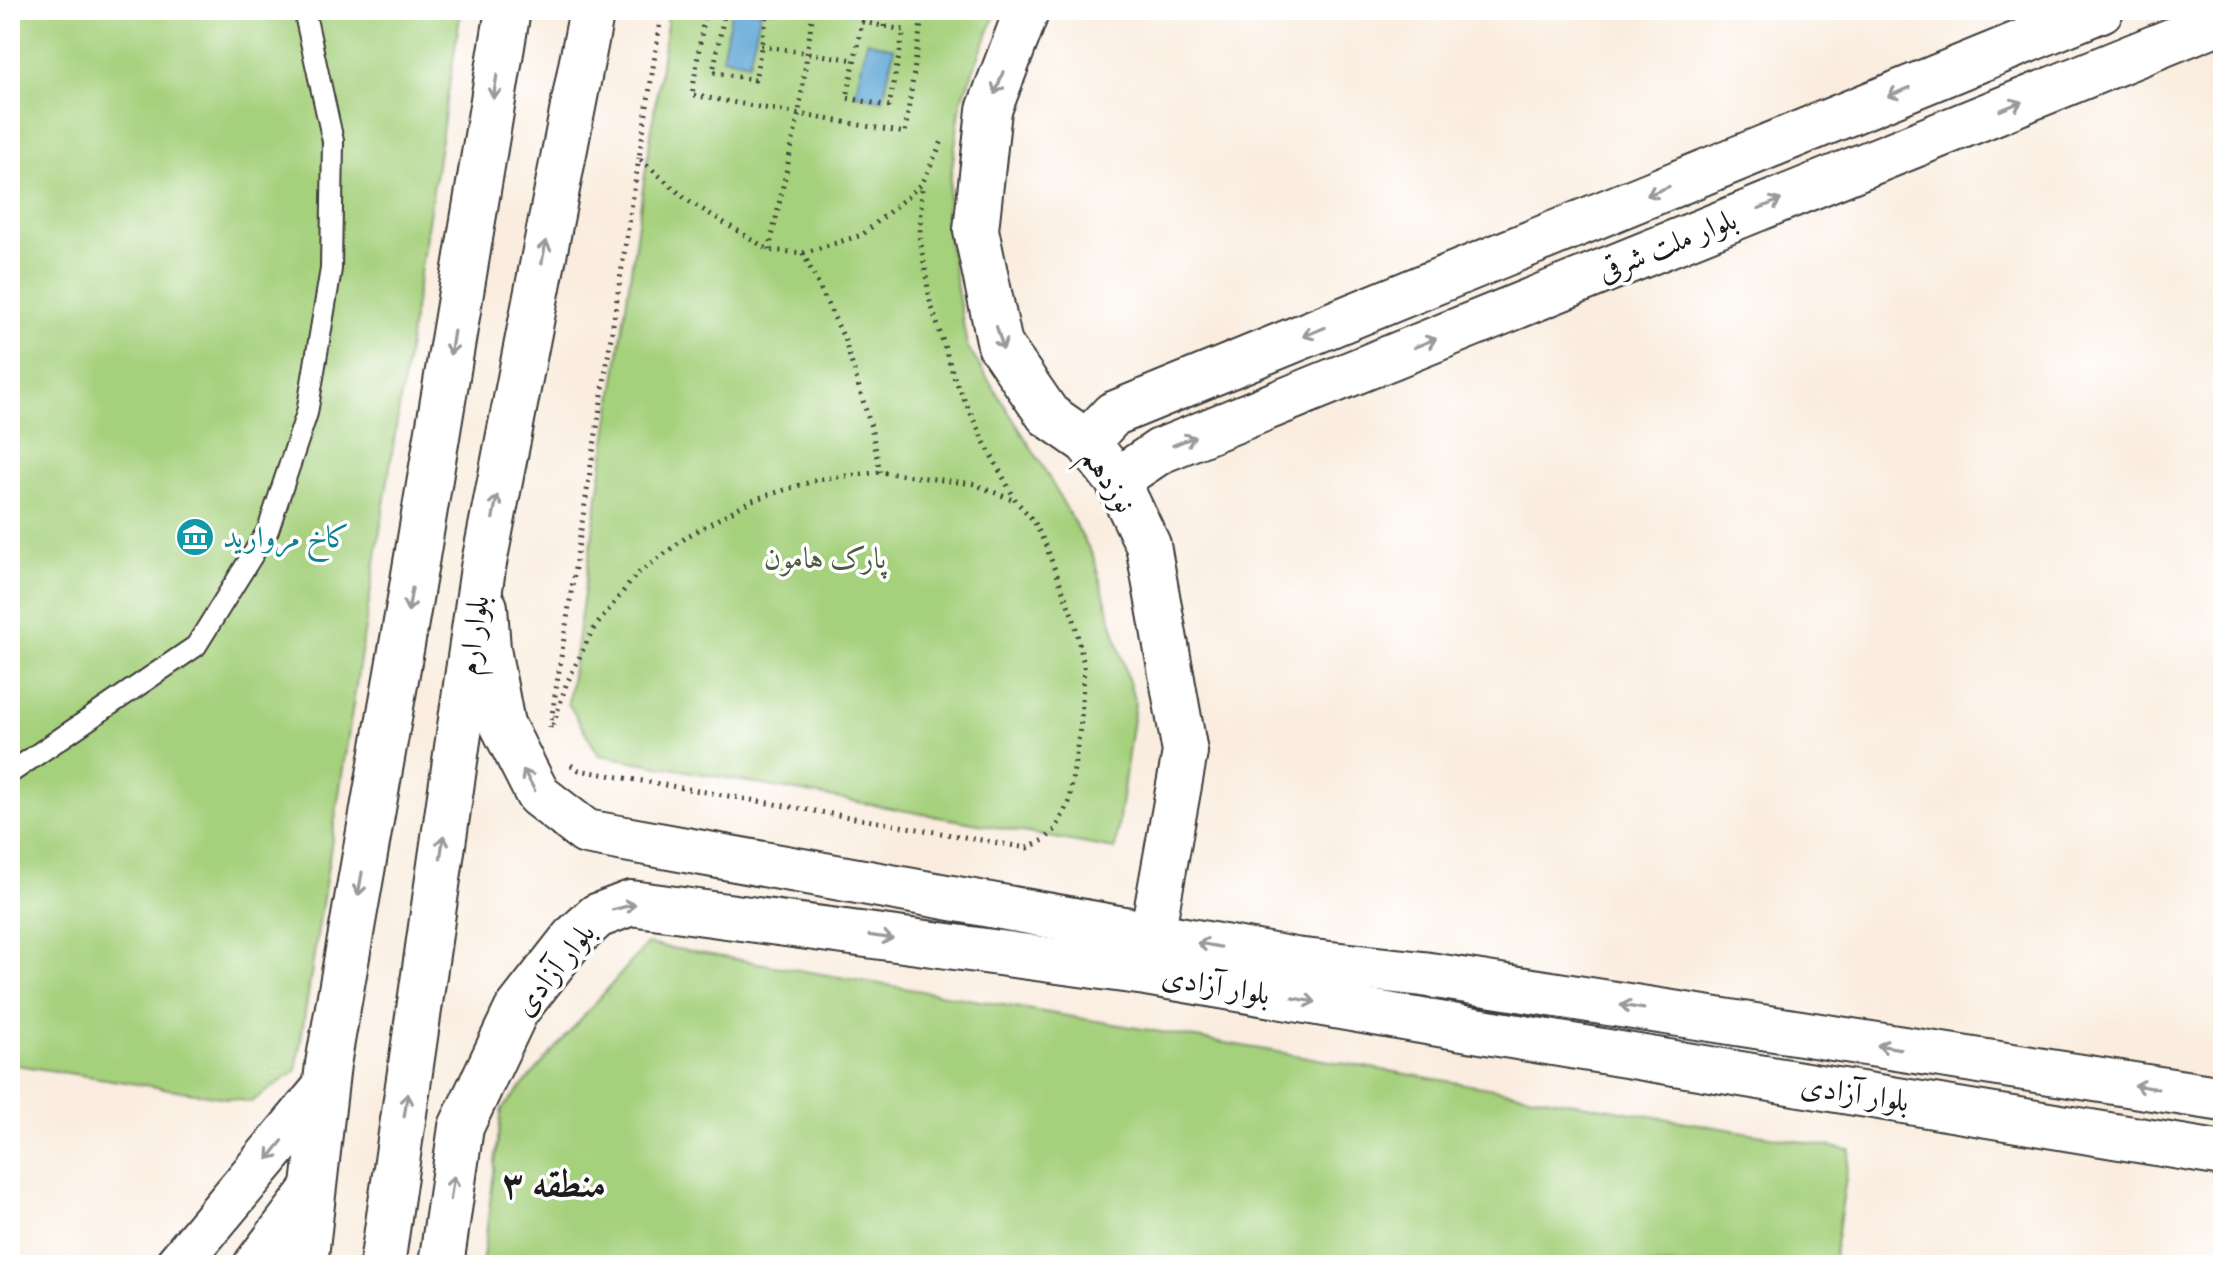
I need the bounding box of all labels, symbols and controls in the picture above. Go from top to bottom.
one-way arrow [991,70,1006,95]
one-way arrow [487,74,502,99]
one-way arrow [1887,86,1912,101]
one-way arrow [1998,98,2023,112]
one-way arrow [1647,185,1671,199]
one-way arrow [1757,196,1782,210]
street label: بلوار ملت شرقی [1593,202,1742,291]
one-way arrow [538,240,553,265]
one-way arrow [993,324,1008,350]
one-way arrow [1302,325,1327,340]
one-way arrow [444,330,459,356]
one-way arrow [1412,335,1437,350]
one-way arrow [1171,433,1196,447]
street label: نوزدهم [1066,441,1143,525]
one-way arrow [488,495,503,521]
museum icon: کاخ مروارید [174,516,216,558]
place label: کاخ مروارید [223,520,350,563]
park label: پارک هامون [764,541,887,579]
one-way arrow [401,587,416,612]
street label: بلوار ارم [451,593,504,678]
one-way arrow [521,768,536,792]
one-way arrow [435,835,450,860]
one-way arrow [351,870,366,896]
one-way arrow [611,899,636,914]
street label: بلوار آزادی [506,915,604,1024]
one-way arrow [868,930,893,945]
one-way arrow [1197,936,1222,951]
street label: بلوار آزادی [1159,958,1273,1014]
one-way arrow [1291,993,1317,1008]
one-way arrow [1620,999,1645,1014]
one-way arrow [1877,1039,1902,1054]
street label: بلوار آزادی [1798,1067,1912,1121]
one-way arrow [2134,1079,2159,1094]
one-way arrow [399,1093,414,1118]
one-way arrow [266,1139,284,1160]
district label: منطقه ۳ [502,1161,606,1209]
one-way arrow [445,1176,460,1201]

